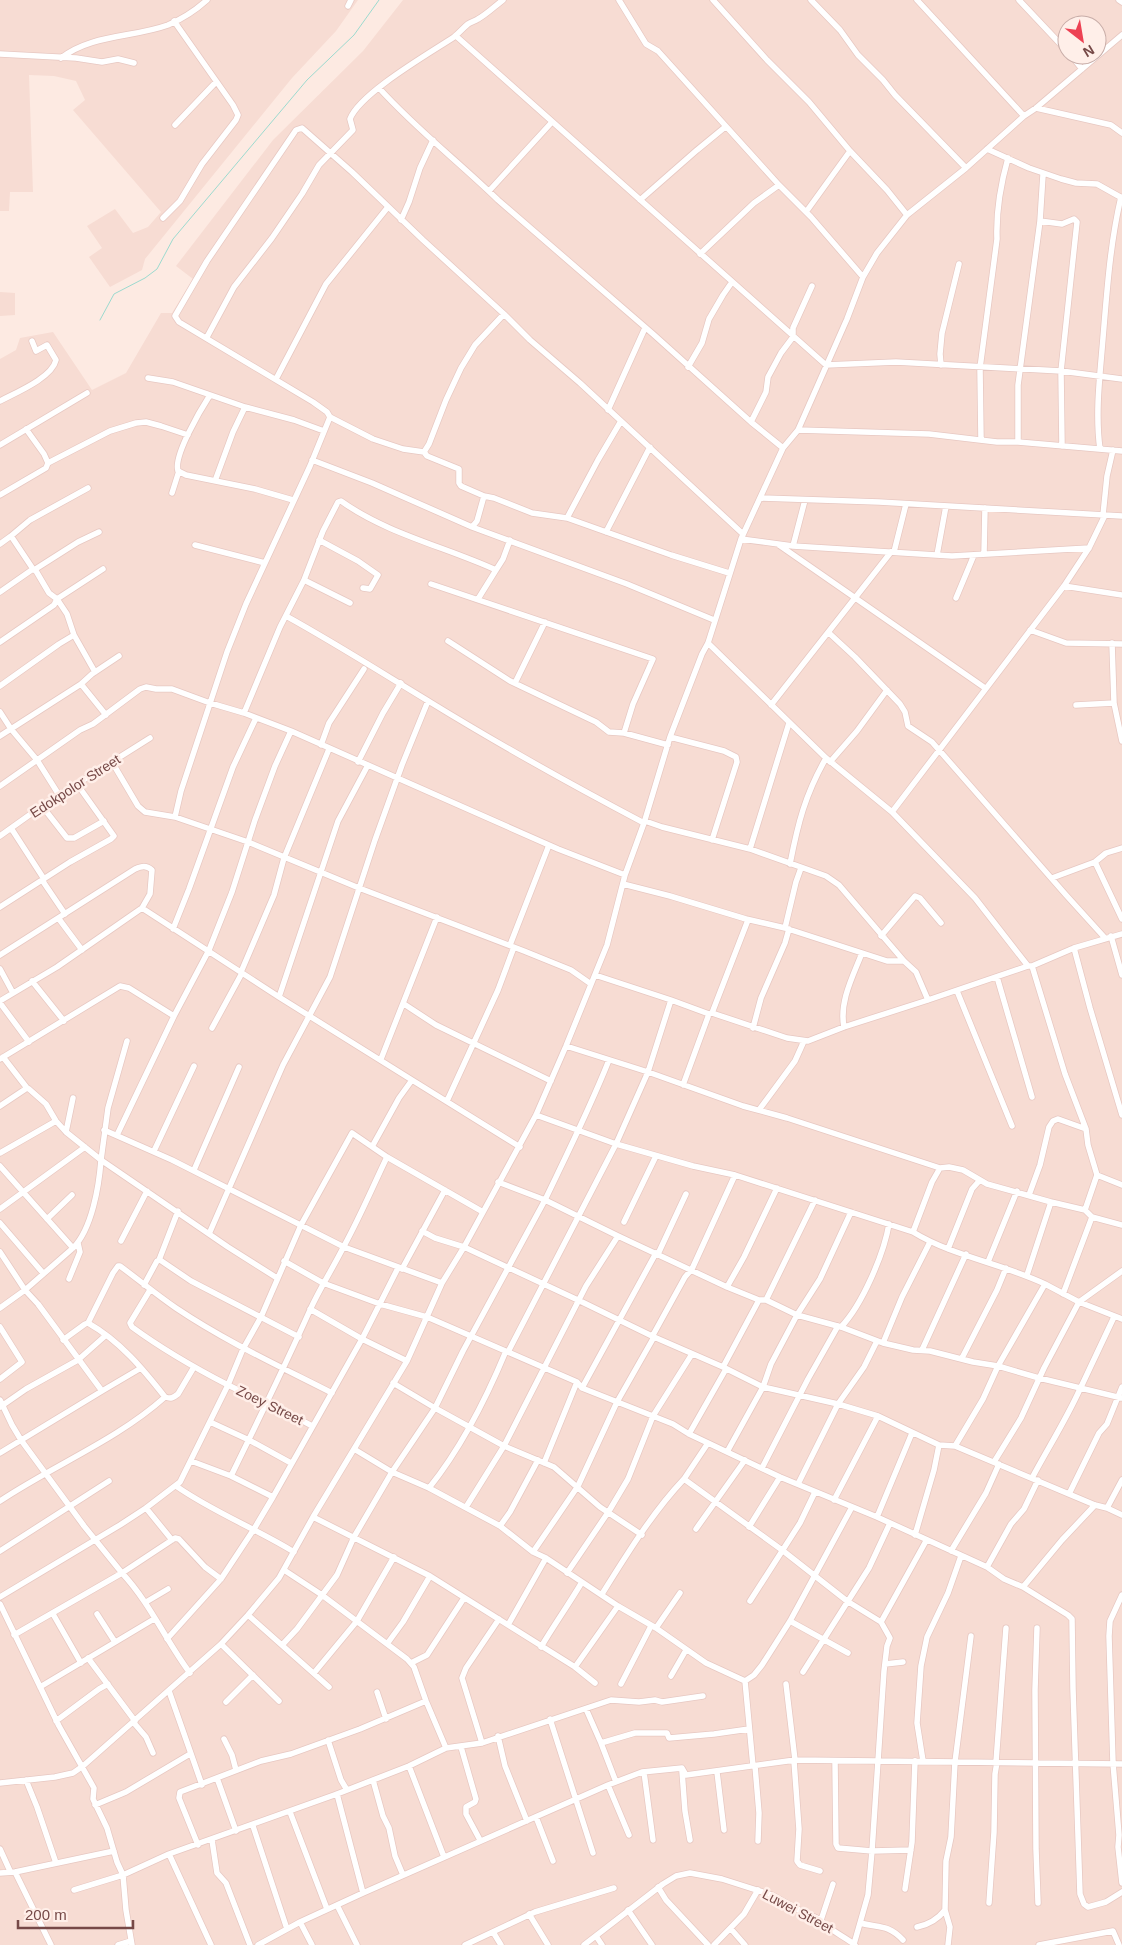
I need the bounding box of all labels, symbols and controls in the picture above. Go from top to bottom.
north arrow [1057,15,1107,65]
text: N [1080,42,1097,61]
street label: Edokpolor Street [27,751,123,821]
street label: Zoey Street [234,1382,306,1428]
street label: Luwei Street [760,1886,836,1936]
scale bar [18,1898,132,1930]
text: 200 m [25,1906,67,1923]

